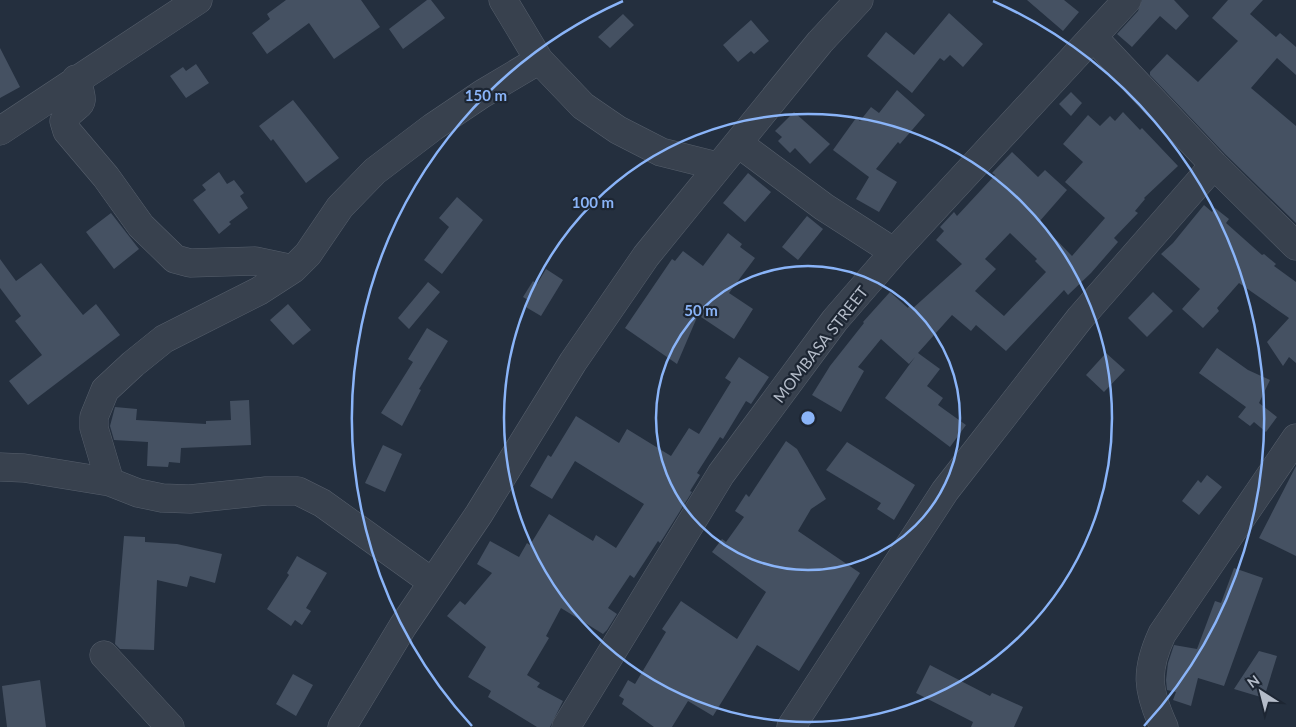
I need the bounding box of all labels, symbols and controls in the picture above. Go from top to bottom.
text: 150 m [465,86,507,104]
text: 100 m [572,193,614,211]
street label: MOMBASA STREET [769,282,872,406]
text: 50 m [684,301,718,319]
centre of rings [799,409,817,427]
north arrow [1236,667,1286,717]
text: N [1244,671,1262,691]

